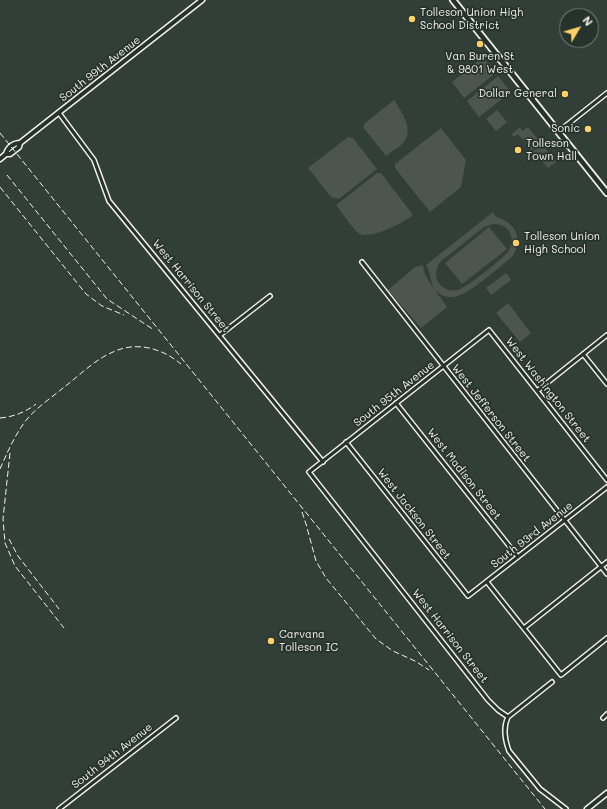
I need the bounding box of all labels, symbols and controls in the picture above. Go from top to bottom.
place label: Tolleson Union High School District [420,6,523,32]
north arrow [559,8,599,48]
text: N [580,13,597,29]
marker: Tolleson Union High School District [407,14,417,24]
street label: South 99th Avenue [57,33,143,105]
marker: Van Buren St & 9801 West [475,39,485,49]
place label: Van Buren St & 9801 West [445,50,515,76]
place label: Dollar General [479,87,557,101]
marker: Dollar General [560,89,570,99]
place label: Sonic [551,122,580,136]
marker: Sonic [583,124,593,134]
place label: Tolleson Town Hall [526,137,577,163]
marker: Tolleson Town Hall [513,145,523,155]
place label: Tolleson Union High School [524,230,600,256]
street label: West Harrison Street [149,237,233,335]
marker: Tolleson Union High School [511,238,521,248]
street label: West Washington Street [503,335,593,445]
street label: South 95th Avenue [351,358,437,430]
street label: West Jefferson Street [449,361,533,465]
street label: West Madison Street [424,426,504,522]
street label: West Jackson Street [374,466,454,562]
street label: South 93rd Avenue [488,499,576,571]
street label: West Harrison Street [409,586,491,686]
place label: Carvana Tolleson IC [279,628,338,654]
marker: Carvana Tolleson IC [266,636,276,646]
street label: South 94th Avenue [69,720,155,792]

